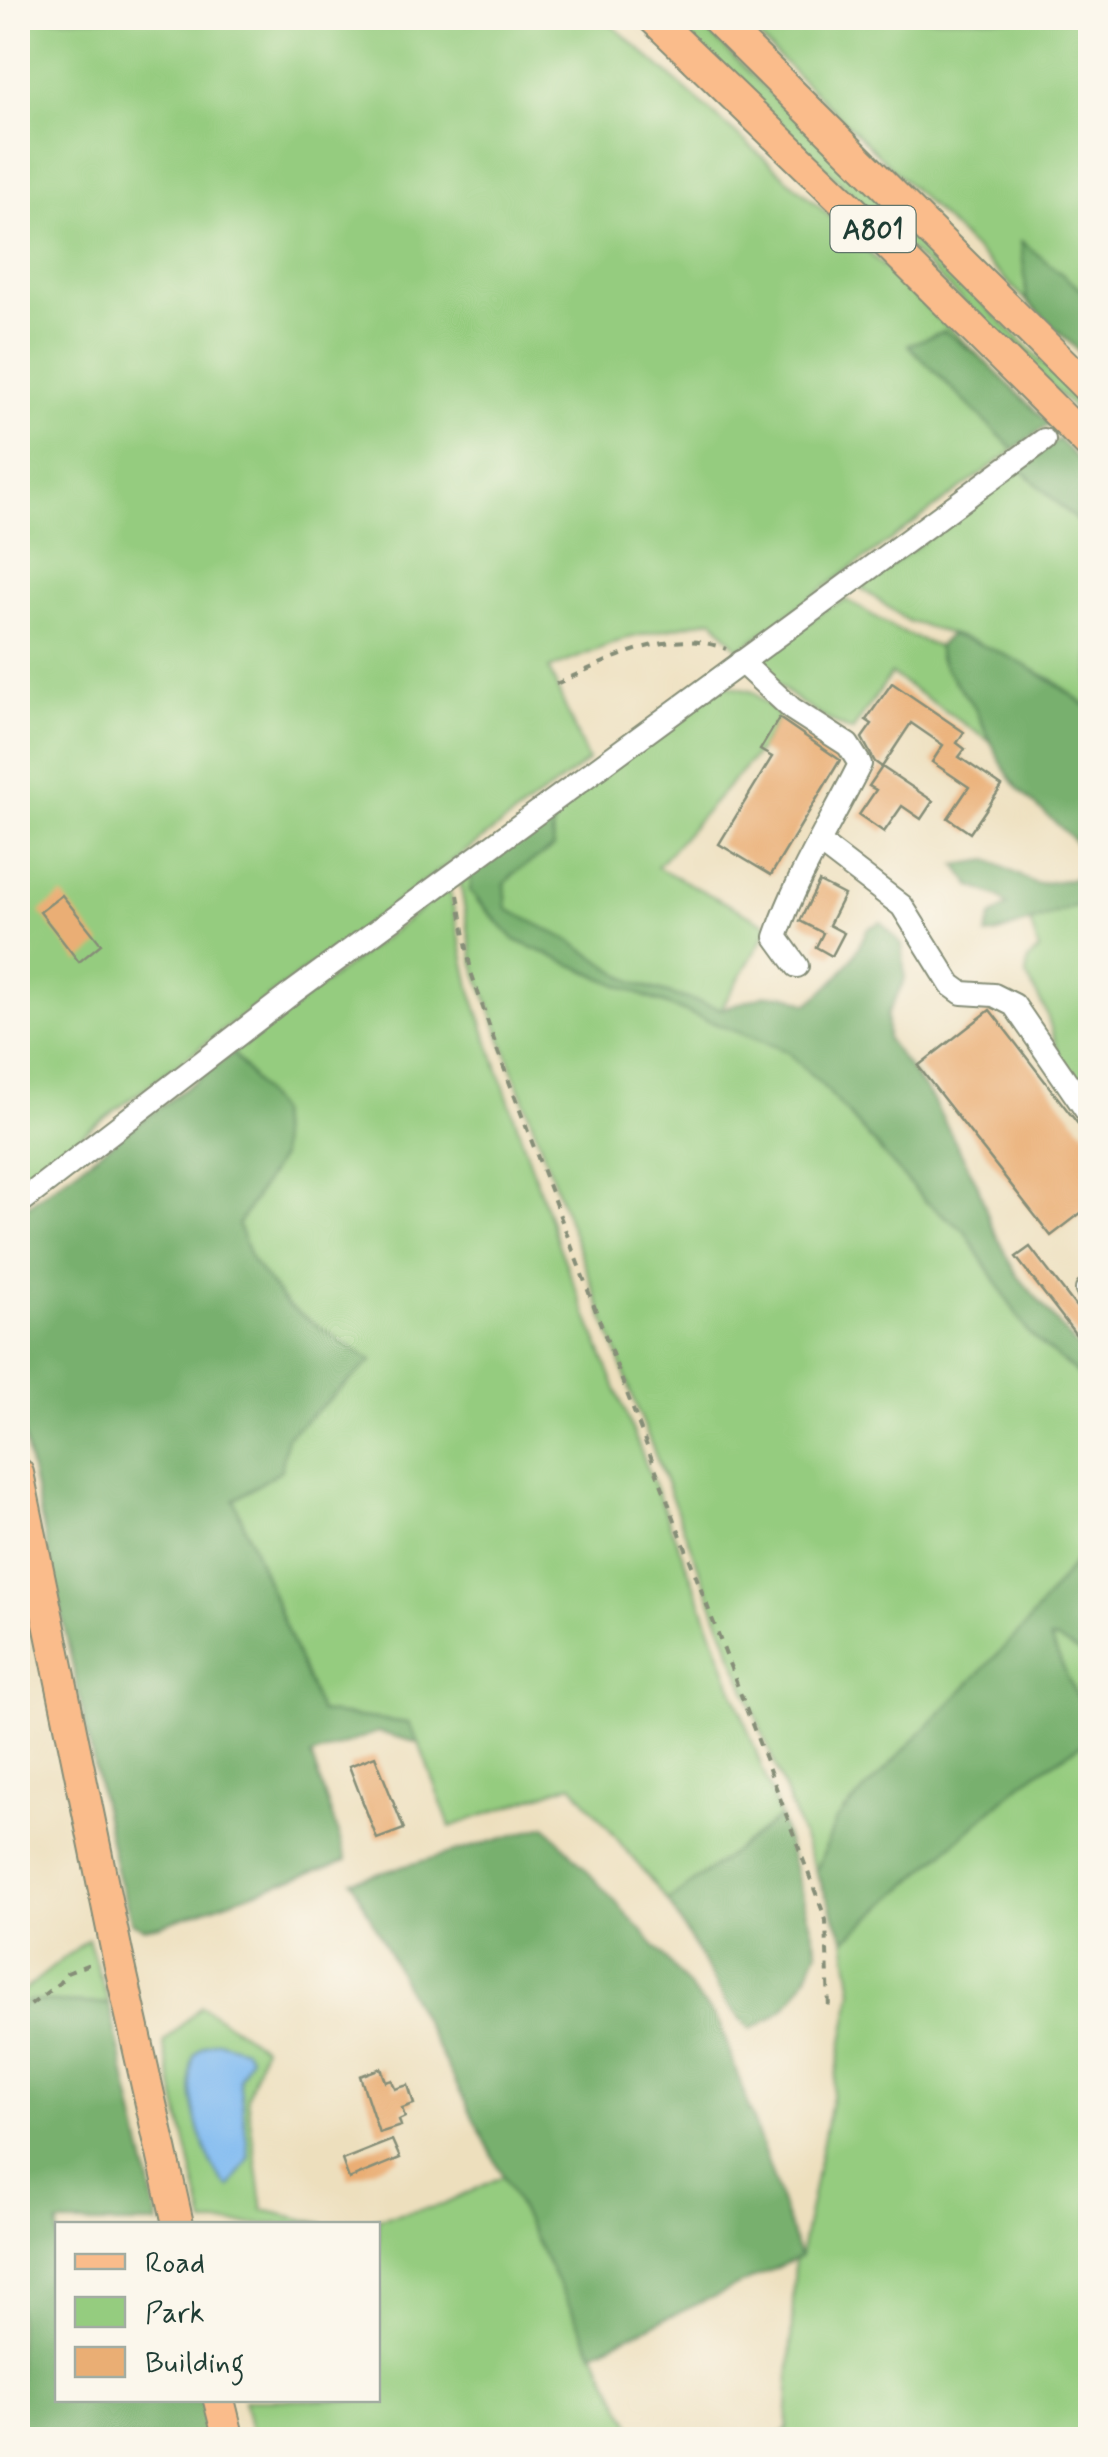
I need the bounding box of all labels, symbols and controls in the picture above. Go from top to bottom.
road number: A801 [830,206,916,252]
legend [55,2222,380,2402]
text: Road [145,2244,205,2283]
text: Park [145,2294,205,2333]
text: Building [145,2344,244,2386]

